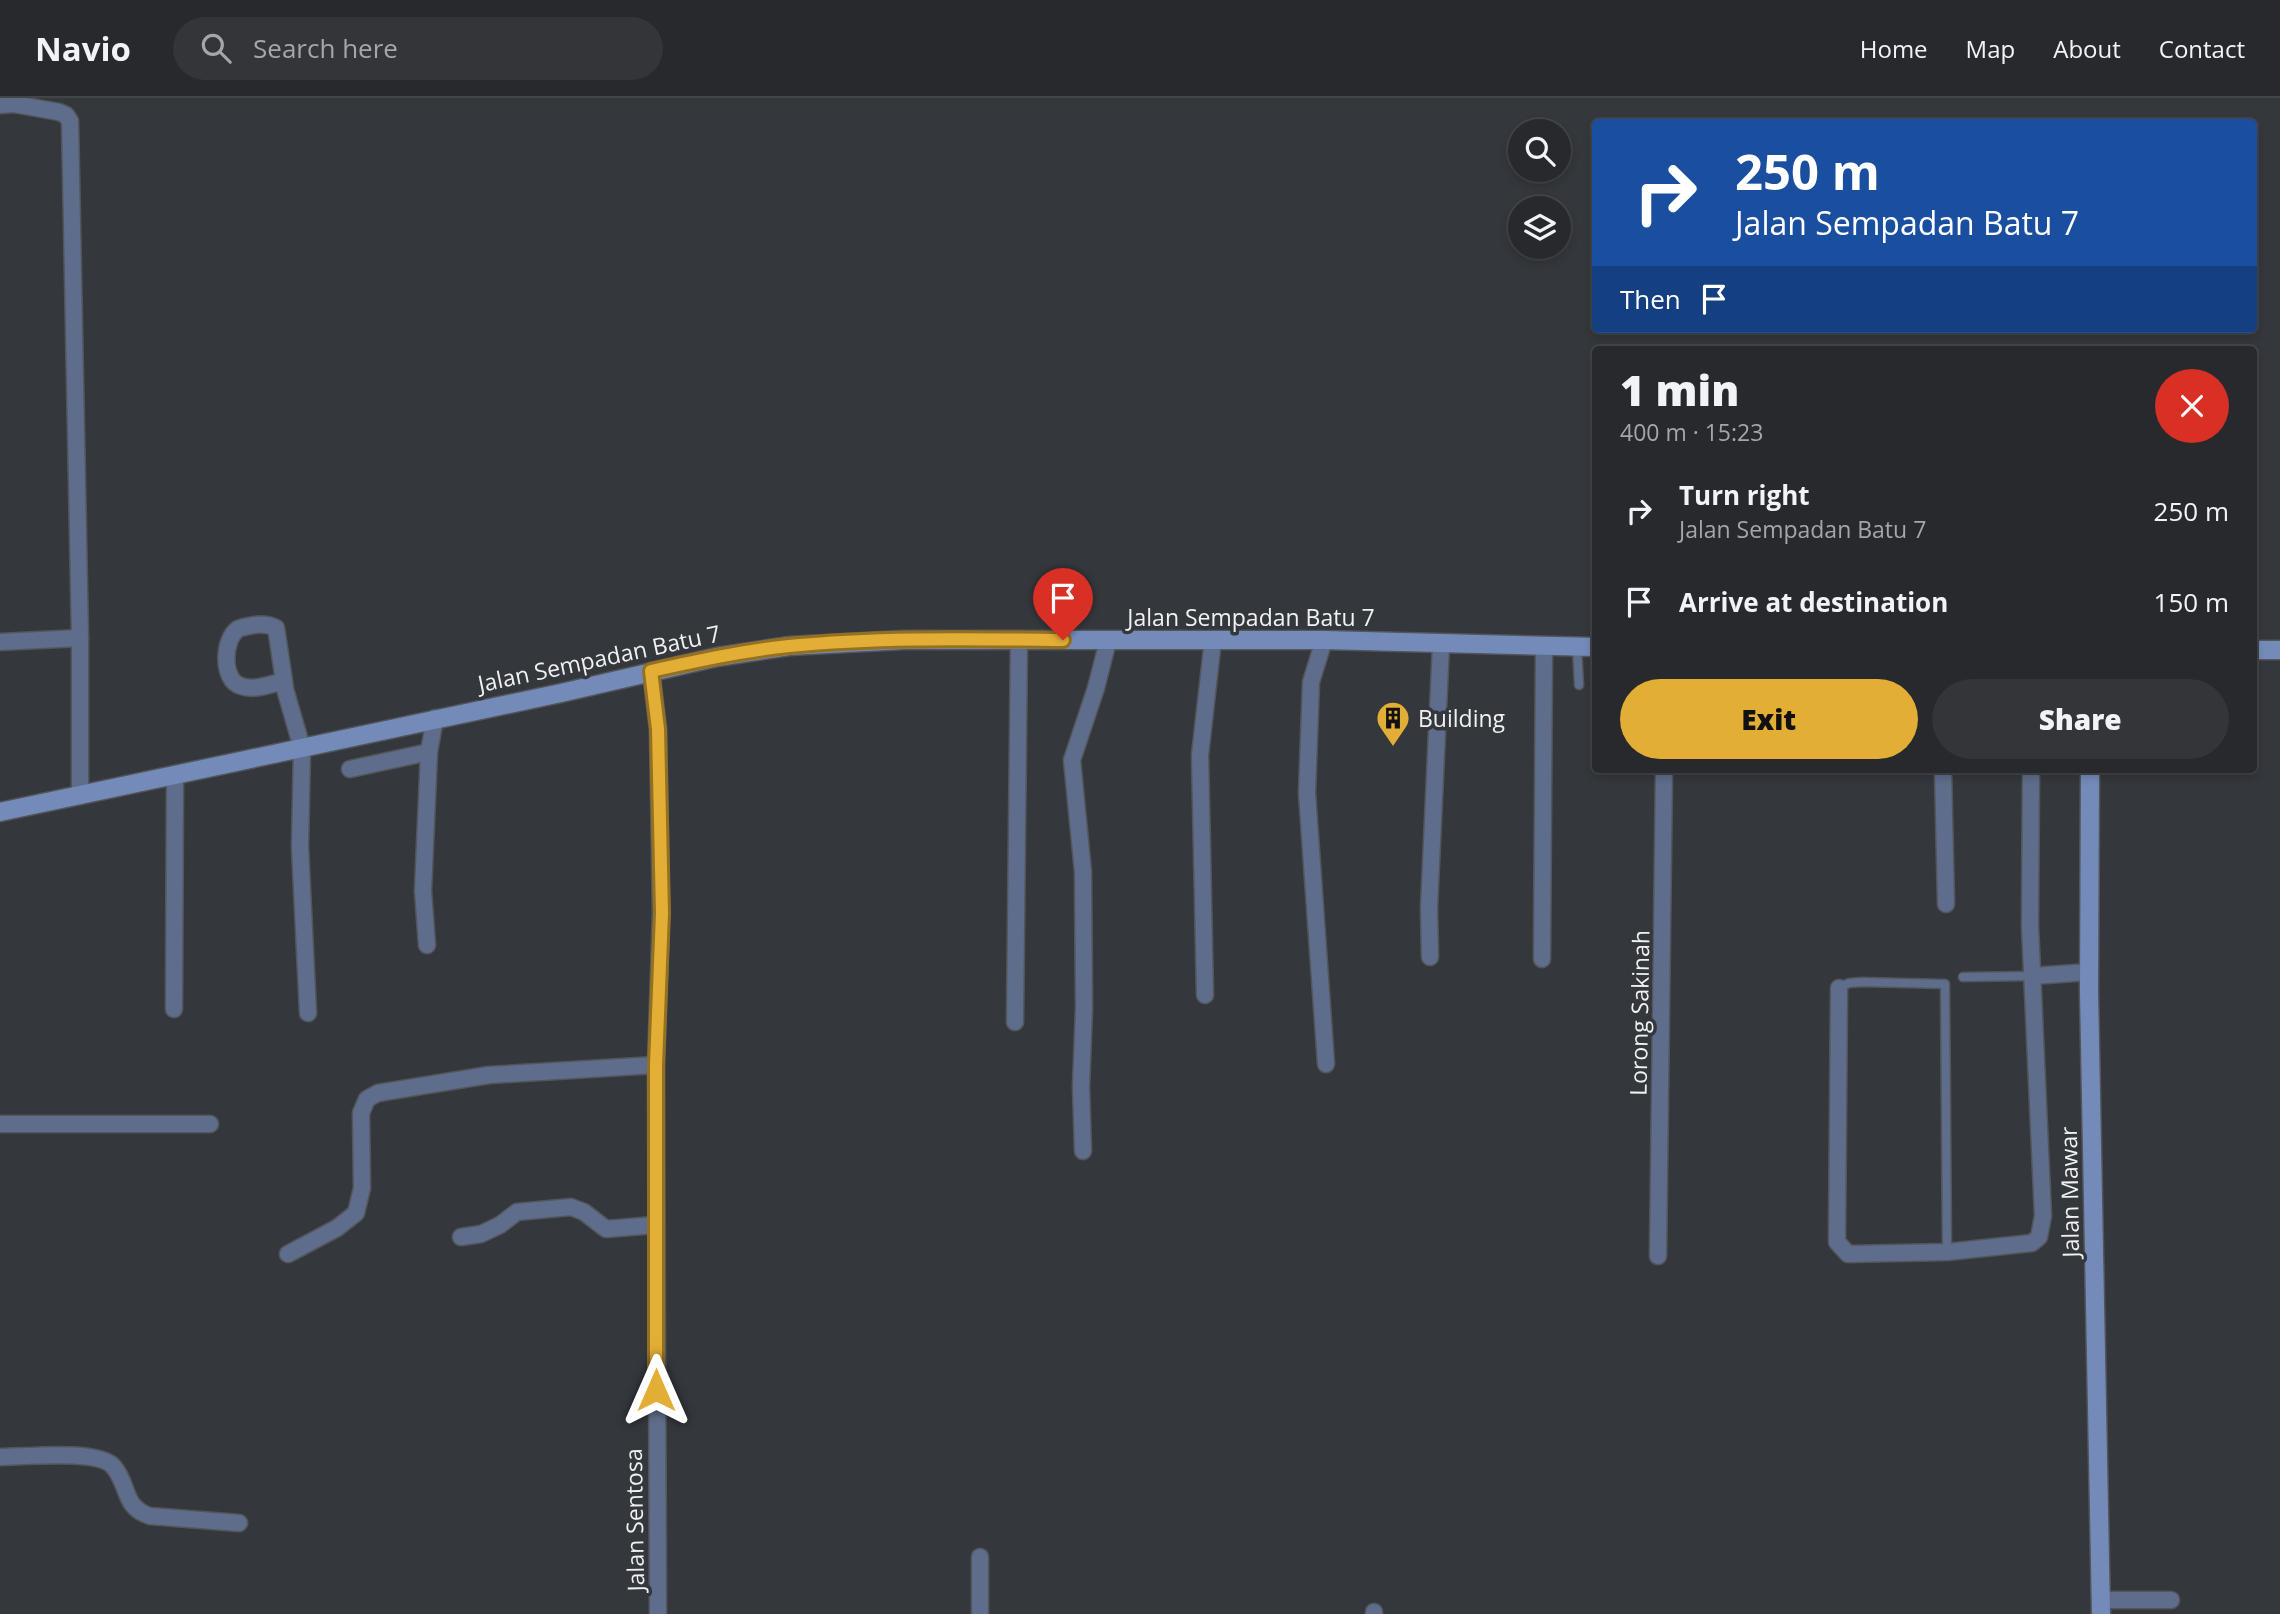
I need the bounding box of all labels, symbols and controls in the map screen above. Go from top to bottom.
search box [173,17,663,80]
text: Navio [35,26,131,71]
icon: search [197,29,235,67]
text: Search here [253,30,398,66]
text: Home [1860,32,1928,65]
text: Map [1966,32,2015,65]
text: About [2053,32,2121,65]
text: Contact [2159,32,2245,65]
map controls [1508,119,1571,259]
button: search [1508,119,1571,182]
text: 250 m [1735,138,1880,204]
icon: right [1620,147,1711,238]
button: layers [1508,196,1571,259]
text: Jalan Sempadan Batu 7 [1735,201,2079,244]
icon: arrive [1695,280,1733,318]
text: Then [1620,281,1681,317]
text: 1 min [1620,361,1739,418]
button: close [2155,369,2229,443]
text: 400 m · 15:23 [1620,416,1763,448]
text: Turn right [1679,477,1810,513]
icon: right [1620,492,1658,530]
text: 250 m [2154,493,2229,529]
text: Jalan Sempadan Batu 7 [1679,513,1926,545]
pin [1033,568,1093,640]
icon: arrive [1044,579,1082,617]
icon: arrive [1620,583,1658,621]
text: Arrive at destination [1679,584,1948,620]
text: 150 m [2154,584,2229,620]
street label: Jalan Sempadan Batu 7 [1125,601,1375,633]
street label: Jalan Sempadan Batu 7 [473,617,723,700]
button: Exit [1620,679,1918,759]
button: Share [1932,679,2229,759]
building icon: Building [1374,699,1412,748]
place label: Building [1418,702,1506,734]
street label: Lorong Sakinah [1622,930,1656,1096]
street label: Jalan Mawar [2052,1126,2086,1260]
position arrow [619,1353,693,1427]
street label: Jalan Sentosa [617,1448,651,1594]

